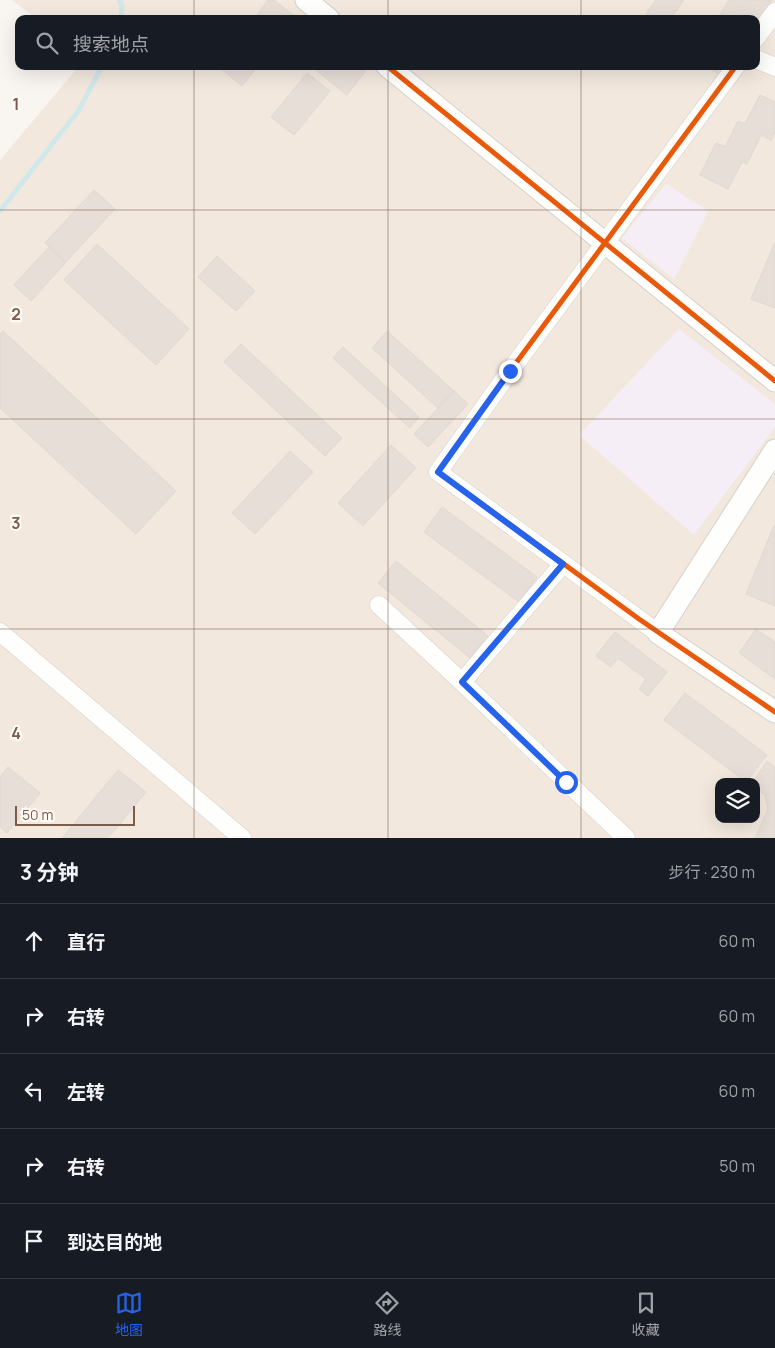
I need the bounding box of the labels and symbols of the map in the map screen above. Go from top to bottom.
text: 1 [12,93,20,115]
text: 2 [11,303,21,325]
route end [499,360,522,383]
text: 3 [11,512,21,534]
text: 4 [11,722,21,744]
route start [555,771,578,794]
scale bar [15,803,135,826]

